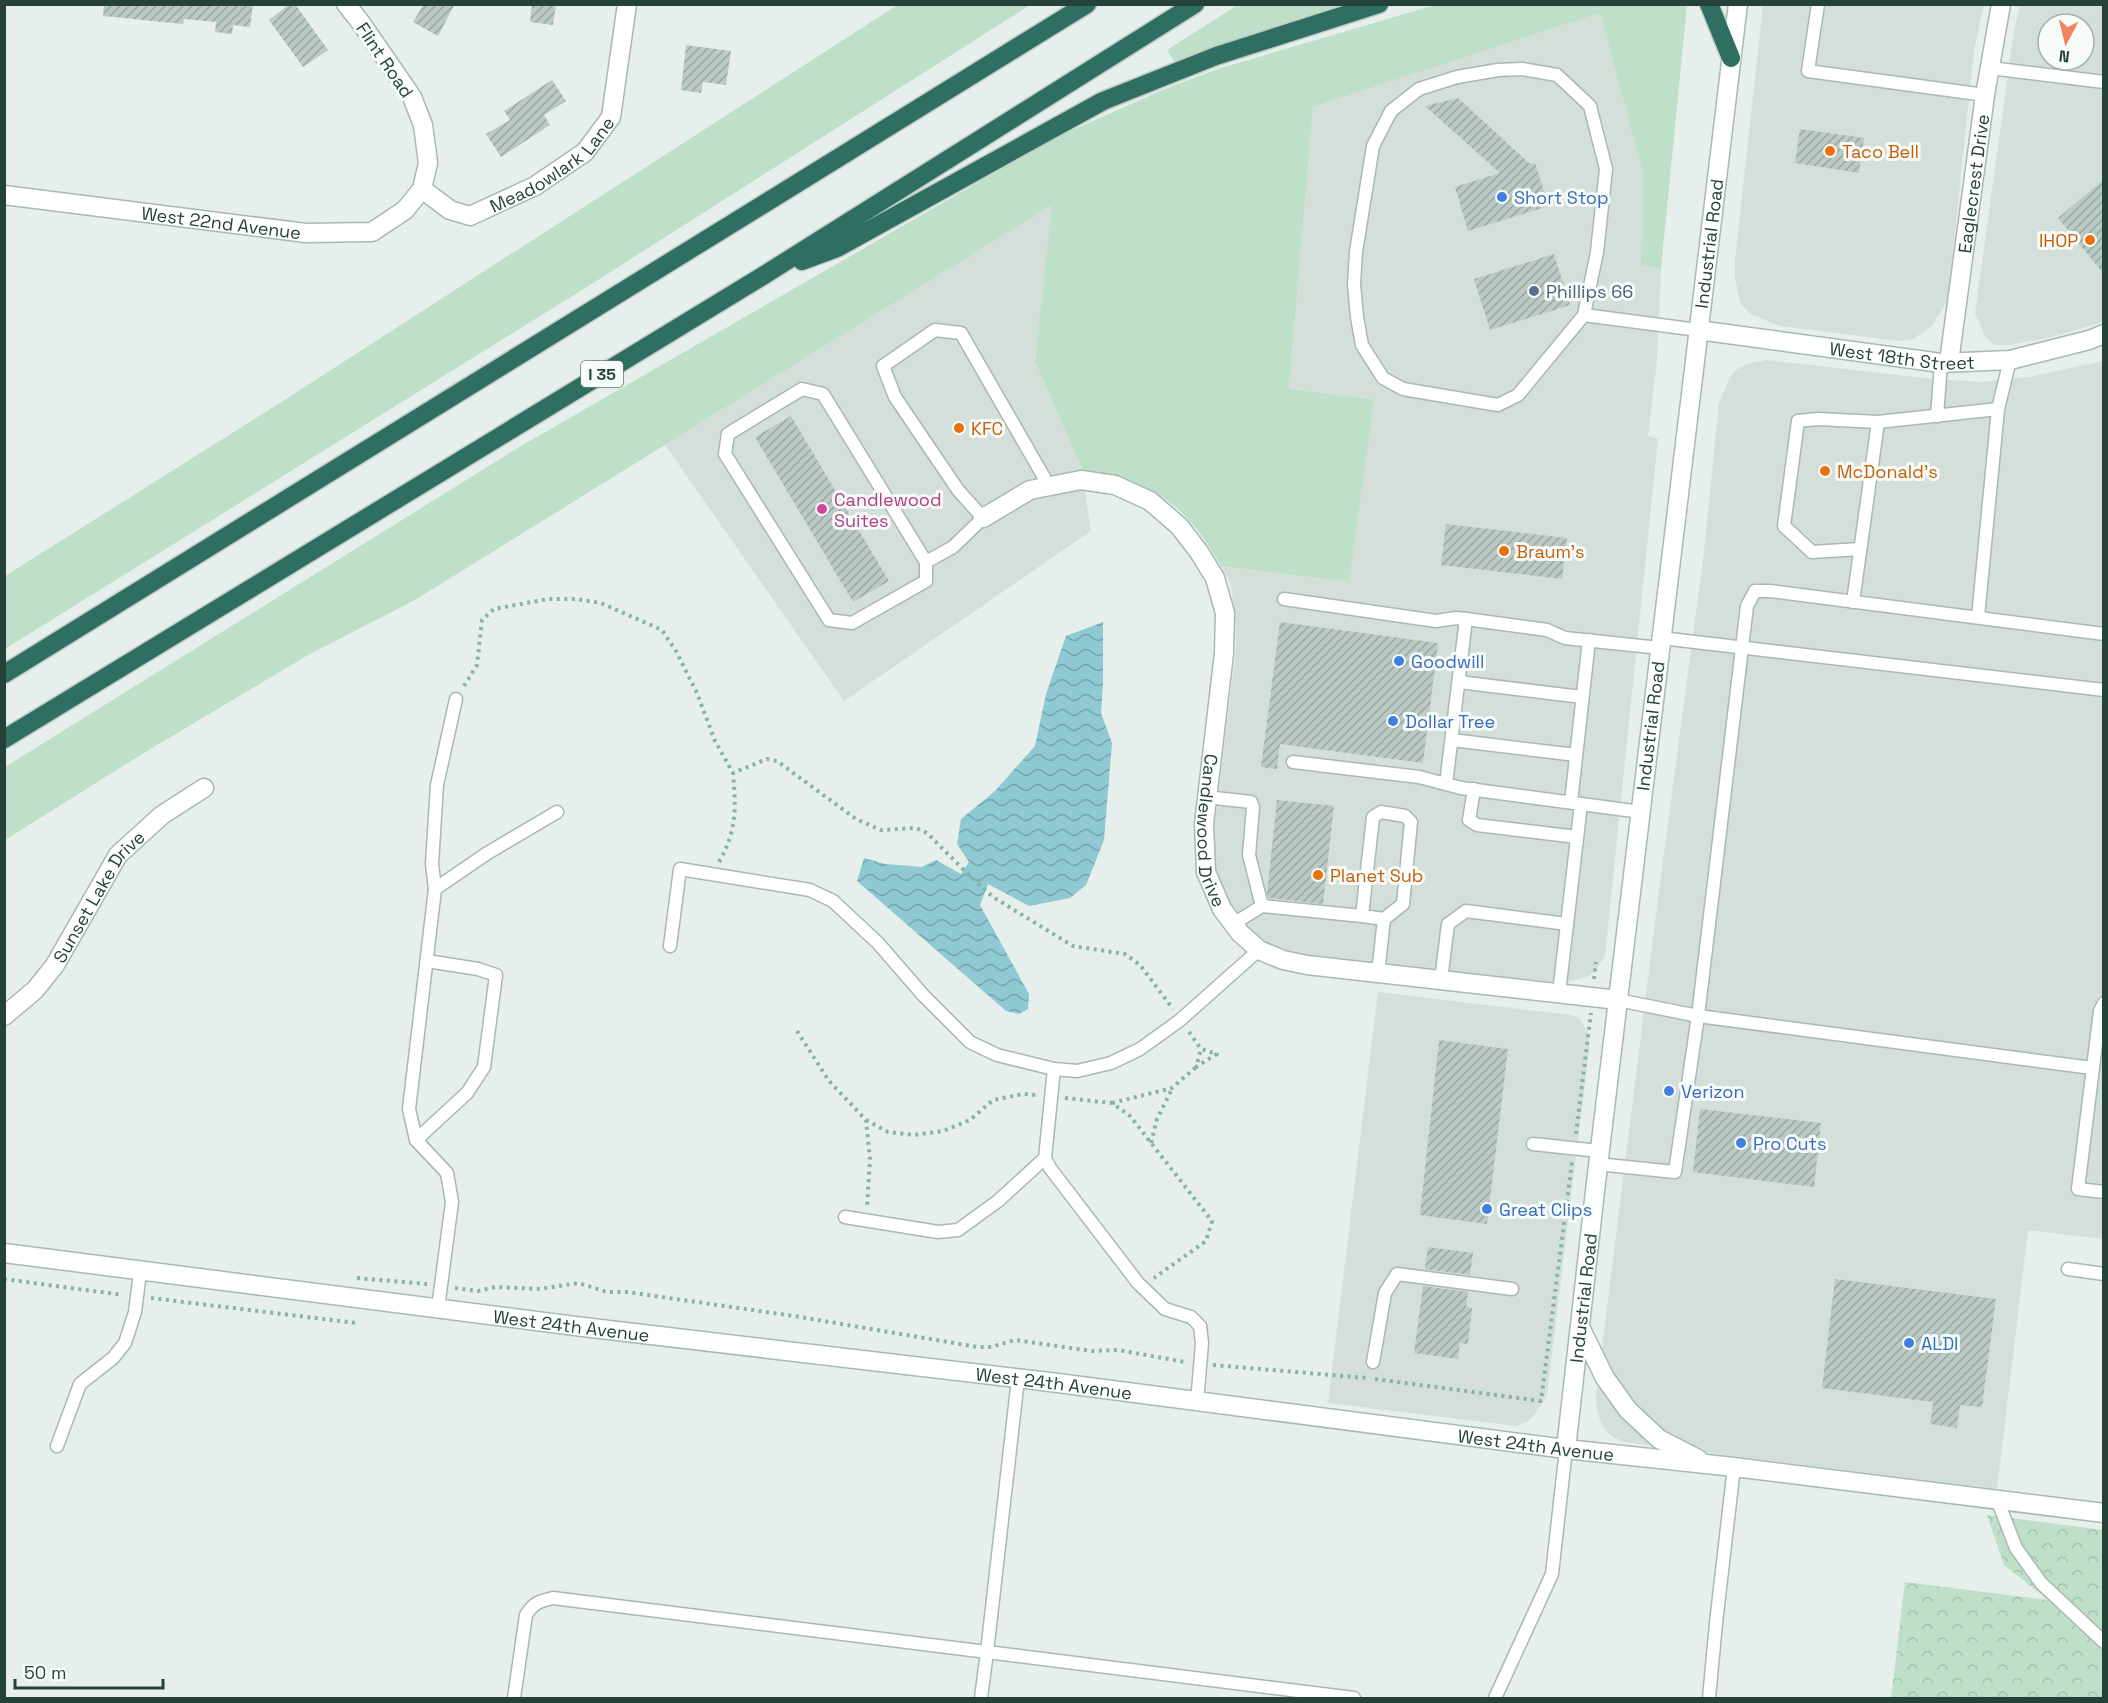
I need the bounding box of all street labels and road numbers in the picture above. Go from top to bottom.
street label: Flint Road [351,18,419,102]
street label: Meadowlark Lane [486,112,619,217]
street label: Eaglecrest Drive [1952,113,1994,255]
street label: Industrial Road [1689,177,1728,310]
street label: West 22nd Avenue [140,201,302,244]
street label: West 18th Street [1828,336,1975,375]
road number: I 35 [581,361,623,387]
street label: Industrial Road [1631,660,1669,792]
street label: Candlewood Drive [1192,753,1231,910]
street label: Sunset Lake Drive [47,825,149,967]
street label: Industrial Road [1564,1232,1602,1364]
street label: West 24th Avenue [492,1304,651,1346]
street label: West 24th Avenue [975,1362,1134,1404]
street label: West 24th Avenue [1457,1424,1615,1466]

